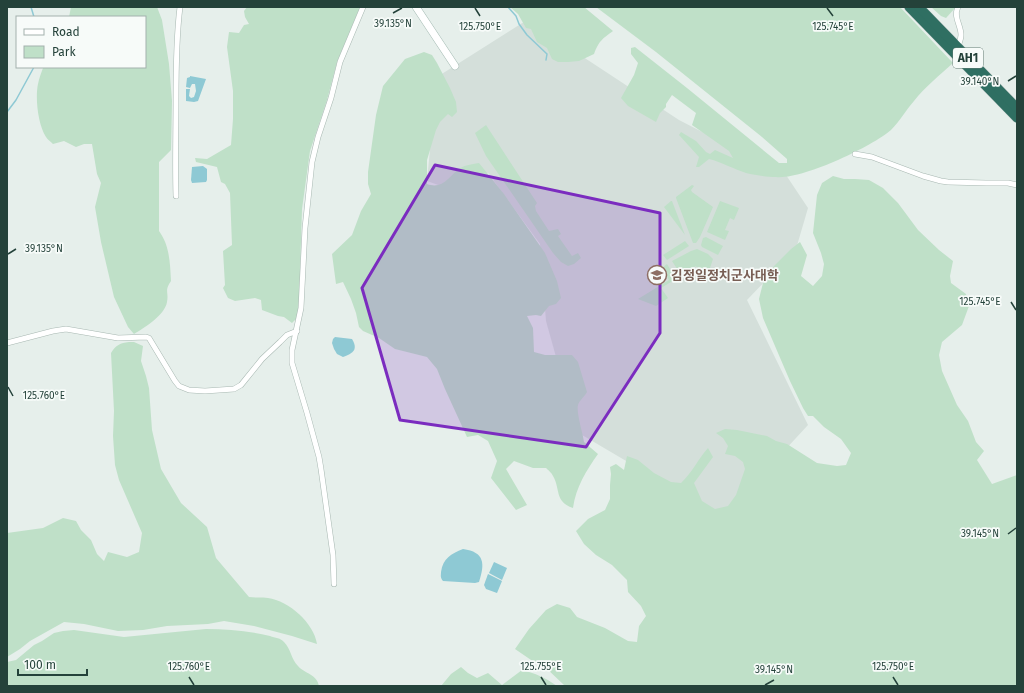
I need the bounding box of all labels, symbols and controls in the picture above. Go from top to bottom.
legend [16,16,146,68]
text: 39.135°N [374,18,412,30]
text: 125.750°E [459,21,501,33]
text: 125.745°E [812,21,854,33]
text: Road [52,25,80,39]
text: Park [52,45,76,59]
road number: AH1 [953,48,983,68]
text: 39.140°N [961,76,999,88]
text: 39.135°N [25,243,63,255]
school or university icon: 김정일정치군사대학 [646,264,668,286]
place label: 김정일정치군사대학 [671,268,779,283]
text: 125.745°E [959,296,1001,308]
text: 125.760°E [23,390,65,402]
text: 39.145°N [961,528,999,540]
scale bar [18,651,87,677]
text: 100 m [24,658,56,672]
text: 125.760°E [168,661,210,673]
text: 125.755°E [520,661,562,673]
text: 125.750°E [872,661,914,673]
text: 39.145°N [755,664,793,676]

